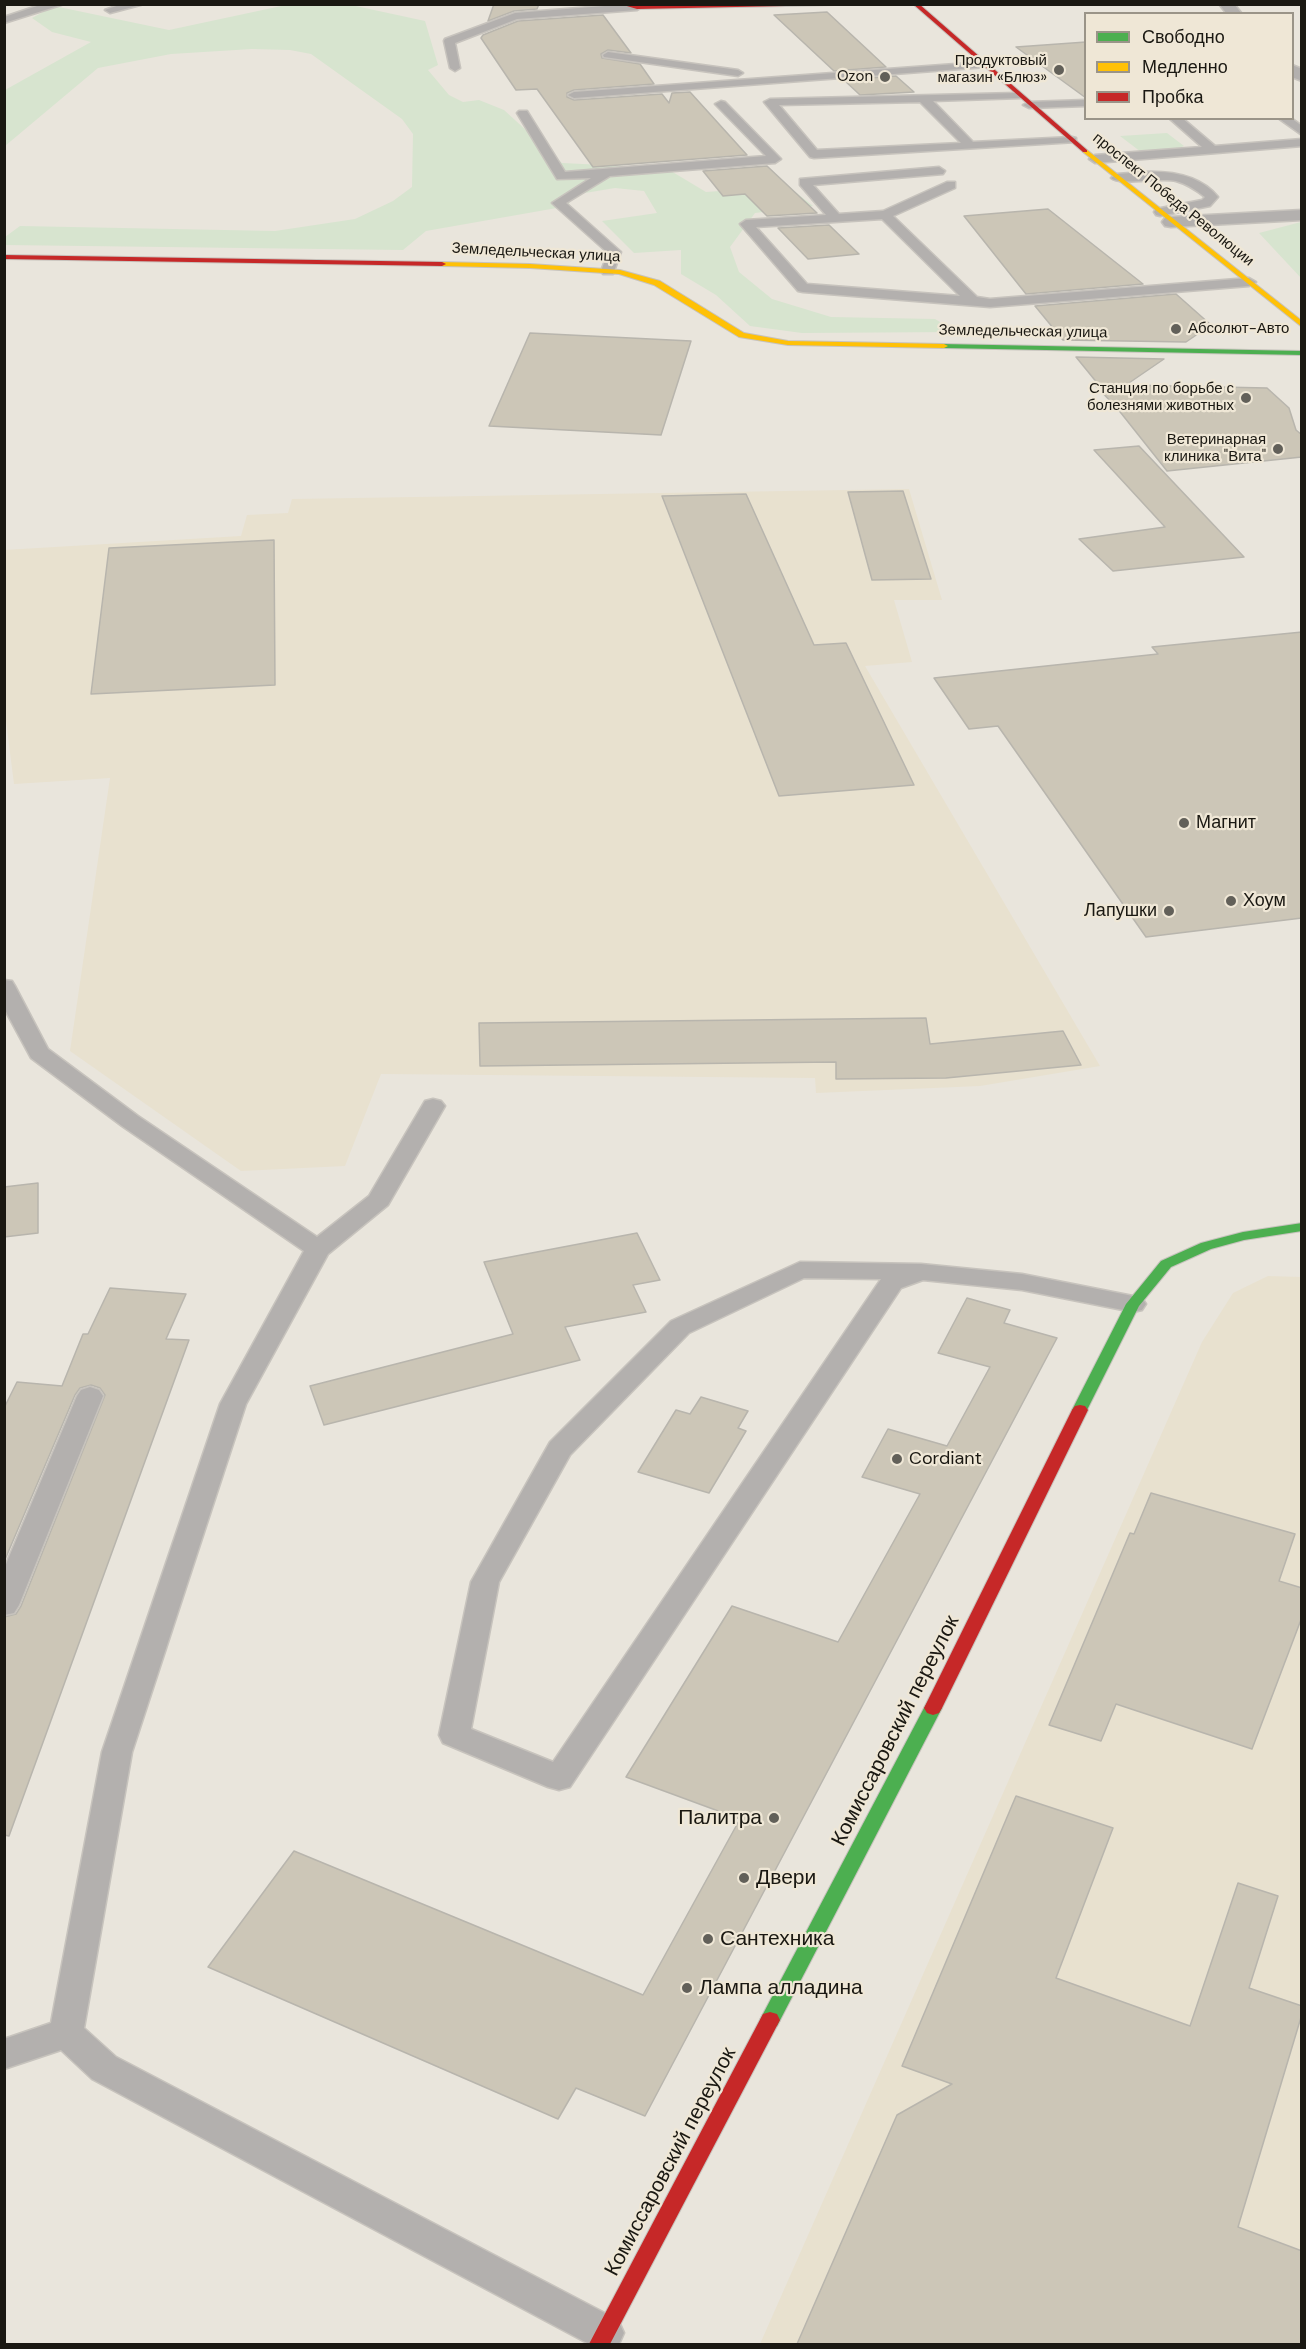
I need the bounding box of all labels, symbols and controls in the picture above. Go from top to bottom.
legend [1084,12,1294,120]
text: Свободно [1142,25,1225,49]
place label: Продуктовый магазин «Блюз» [937,52,1047,87]
text: Медленно [1142,55,1228,79]
marker: Продуктовый магазин «Блюз» [1052,63,1066,77]
place label: Ozon [837,68,873,86]
marker: Ozon [878,70,892,84]
text: Пробка [1142,85,1204,109]
street label: проспект Победа Революции [1089,129,1257,271]
street label: Земледельческая улица [451,240,621,266]
place label: Абсолют-Авто [1188,320,1289,338]
street label: Земледельческая улица [938,322,1108,342]
marker: Абсолют-Авто [1169,322,1183,336]
place label: Станция по борьбе с болезнями животных [1087,380,1234,415]
marker: Станция по борьбе с болезнями животных [1239,391,1253,405]
place label: Ветеринарная клиника "Вита" [1164,431,1266,466]
marker: Ветеринарная клиника "Вита" [1271,442,1285,456]
place label: Магнит [1196,812,1256,834]
marker: Магнит [1177,816,1191,830]
place label: Хоум [1243,890,1286,912]
marker: Хоум [1224,894,1238,908]
place label: Лапушки [1084,900,1157,922]
marker: Лапушки [1162,904,1176,918]
place label: Cordiant [909,1448,982,1470]
marker: Cordiant [890,1452,904,1466]
street label: Комиссаровский переулок [827,1612,965,1850]
place label: Палитра [678,1805,762,1831]
marker: Палитра [767,1811,781,1825]
place label: Двери [756,1865,816,1891]
marker: Двери [737,1871,751,1885]
place label: Сантехника [720,1926,834,1952]
marker: Сантехника [701,1932,715,1946]
place label: Лампа алладина [699,1975,863,2001]
marker: Лампа алладина [680,1981,694,1995]
street label: Комиссаровский переулок [600,2043,742,2281]

